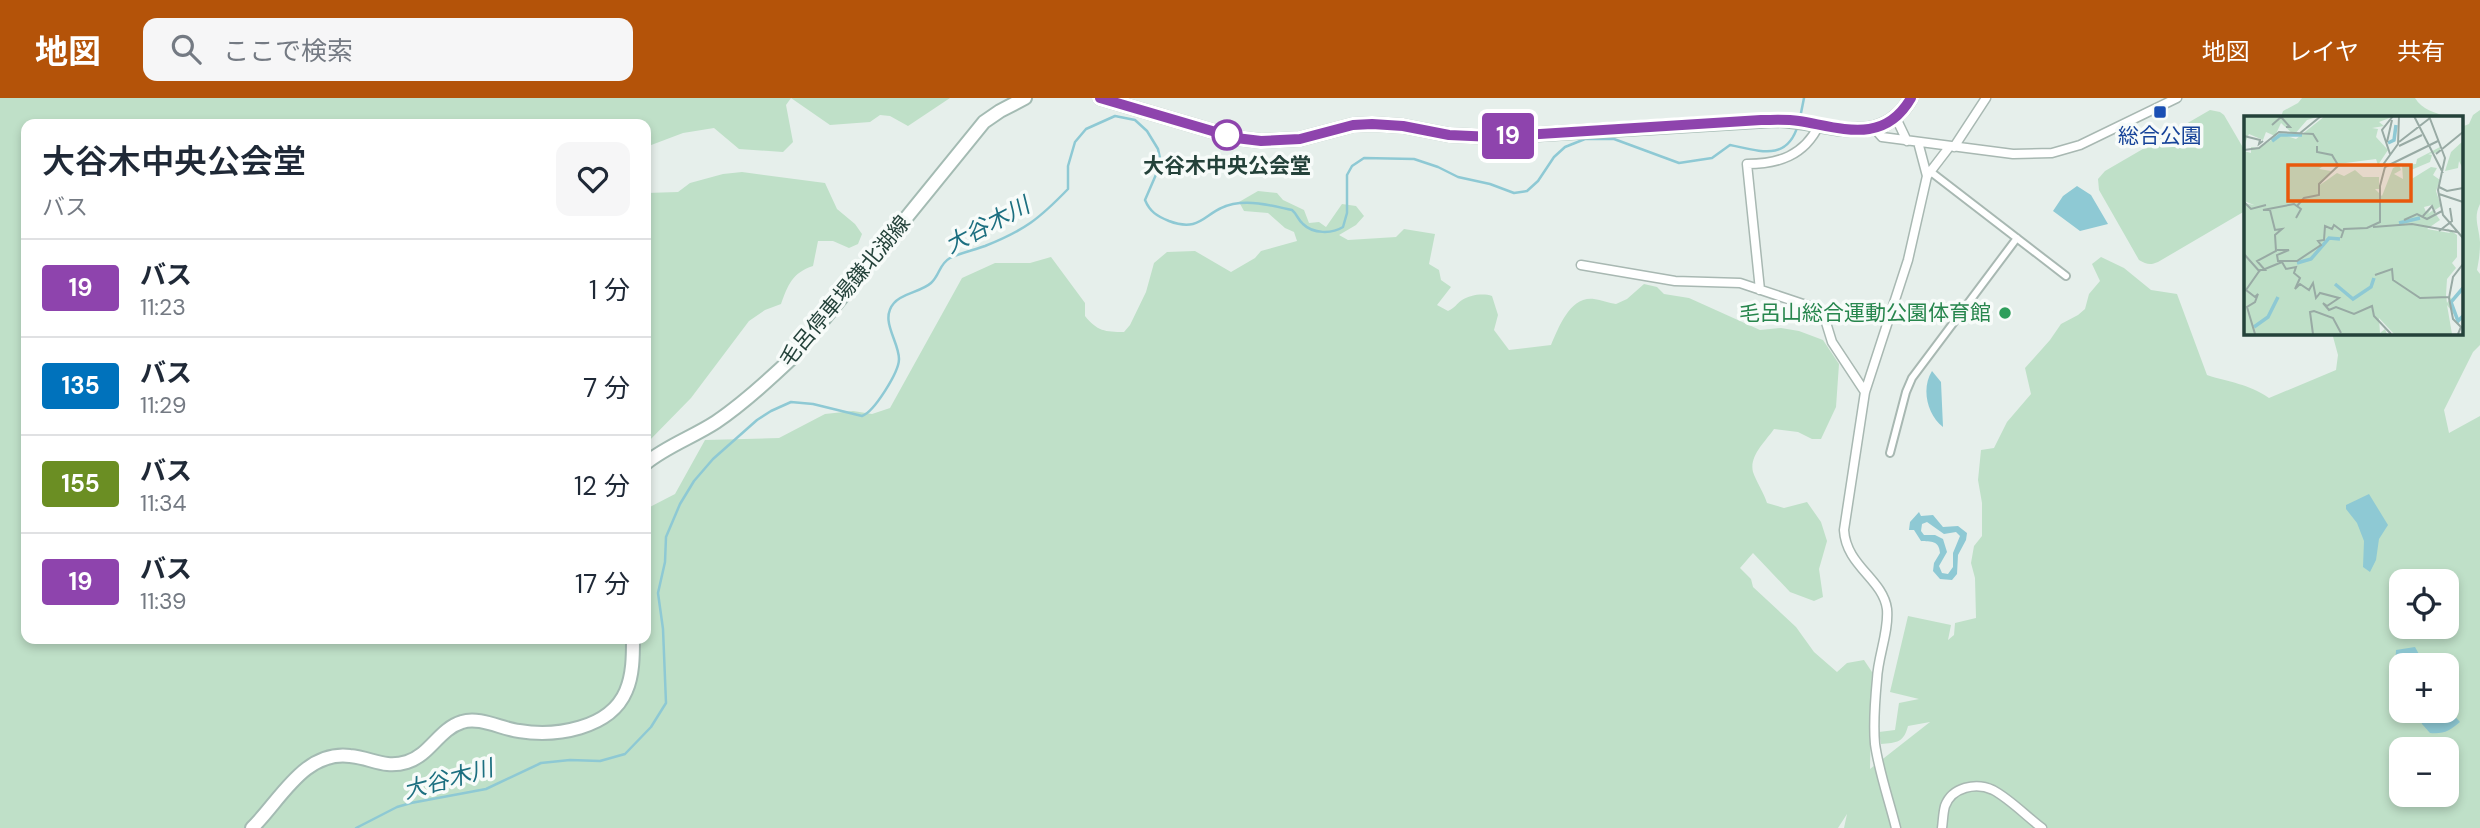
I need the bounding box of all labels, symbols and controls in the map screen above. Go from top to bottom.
search box [143,18,633,81]
text: 地図 [35,30,101,73]
icon: search [167,30,205,68]
text: ここで検索 [223,34,353,68]
text: 地図 [2202,36,2250,67]
text: レイヤ [2288,36,2359,67]
text: 共有 [2397,36,2445,67]
marker: 総合公園 [2152,104,2168,120]
line badge: 19 [1476,113,1540,159]
inset map [2244,116,2462,334]
marker: 大谷木中央公会堂 [1212,120,1242,150]
text: 19 [1496,120,1520,151]
place label: 総合公園 [2118,122,2202,150]
text: 大谷木中央公会堂 [42,140,306,183]
button: heart [556,142,630,216]
place label: 大谷木中央公会堂 [1143,152,1311,180]
water label: 大谷木川 [939,189,1037,260]
text: バス [42,192,88,222]
street label: 毛呂停車場鎌北湖線 [774,210,916,372]
text: バス [140,258,192,292]
text: 19 [69,272,92,303]
text: 1 分 [589,273,630,307]
text: 11:23 [140,292,186,322]
place label: 毛呂山総合運動公園体育館 [1739,299,1991,327]
marker: 毛呂山総合運動公園体育館 [1997,305,2013,321]
text: バス [140,356,192,390]
text: 135 [61,370,100,401]
text: 7 分 [583,371,630,405]
text: 11:29 [140,390,186,420]
text: バス [140,454,192,488]
text: 155 [61,468,100,499]
text: 12 分 [574,469,630,503]
text: 11:34 [140,488,187,518]
text: バス [140,552,192,586]
text: 19 [69,566,92,597]
text: 17 分 [575,567,630,601]
map controls [2389,569,2459,807]
button: locate [2389,569,2459,639]
text: 11:39 [140,586,186,616]
button: + [2389,653,2459,723]
button: − [2389,737,2459,807]
water label: 大谷木川 [400,752,499,805]

